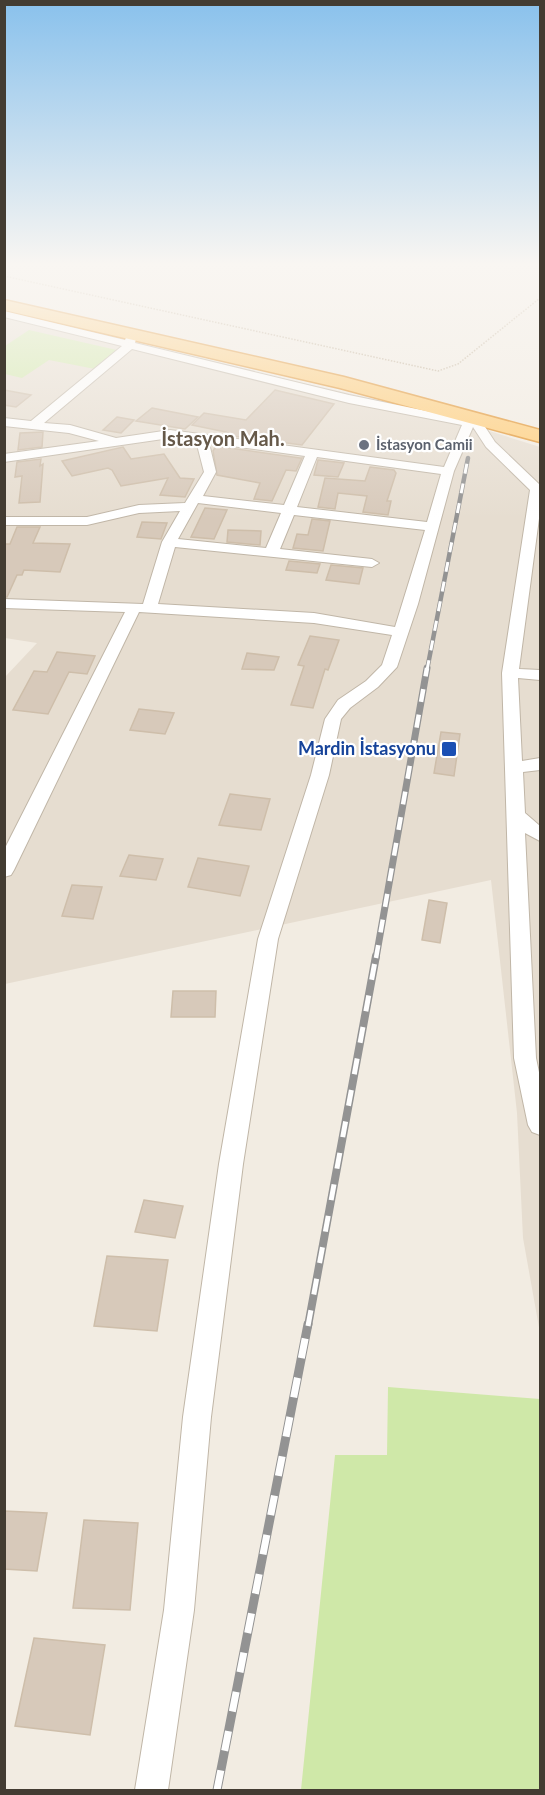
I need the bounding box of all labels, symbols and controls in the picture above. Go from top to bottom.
district label: İstasyon Mah. [161,426,285,450]
place label: İstasyon Camii [376,435,473,453]
marker: İstasyon Camii [357,438,371,452]
place label: Mardin İstasyonu [298,737,436,759]
marker: Mardin İstasyonu [440,740,458,758]

